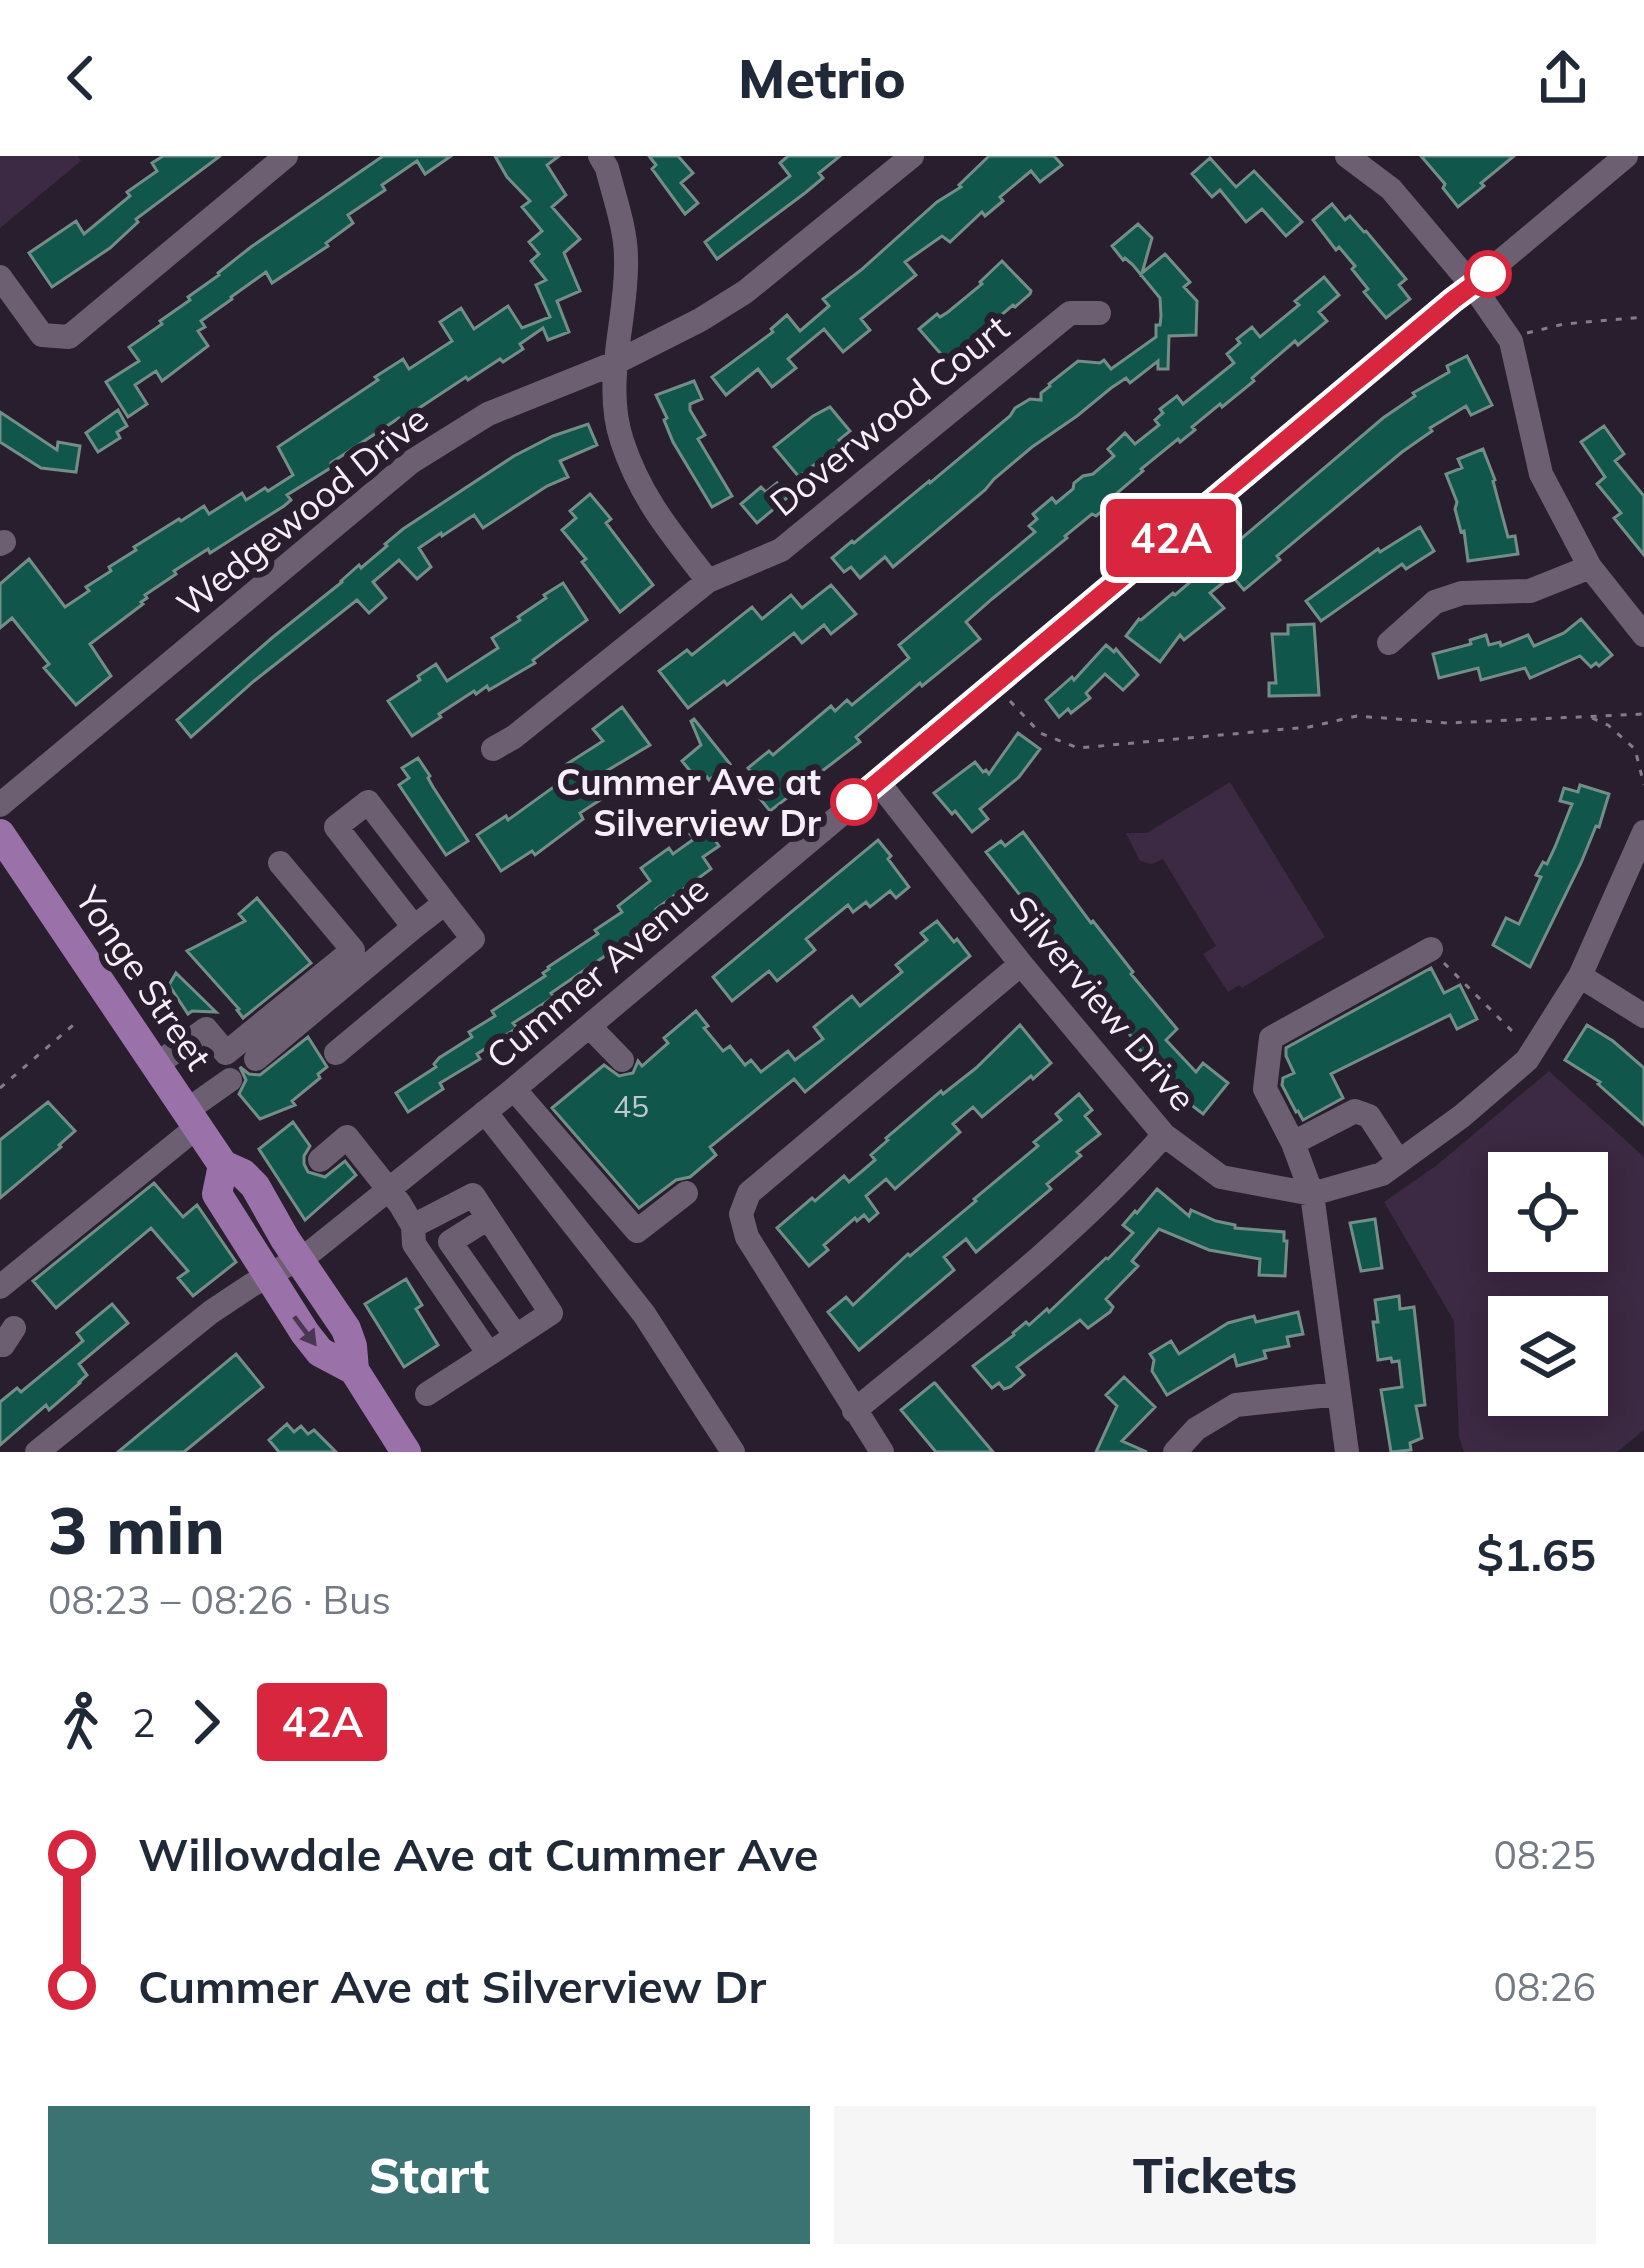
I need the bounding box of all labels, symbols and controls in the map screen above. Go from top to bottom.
text: Metrio [738,44,906,112]
icon: back [48,45,114,111]
icon: share [1530,45,1596,111]
unlabelled marker [1466,252,1510,296]
street label: Doverwood Court [761,305,1017,525]
street label: Wedgewood Drive [167,396,437,626]
line badge: 42A [1102,499,1240,577]
text: 42A [1130,511,1212,564]
place label: Cummer Ave at Silverview Dr [556,759,822,845]
marker: Cummer Ave at Silverview Dr [832,780,876,824]
street label: Cummer Avenue [477,866,717,1078]
street label: Yonge Street [66,877,222,1078]
street label: Silverview Drive [1000,886,1206,1120]
house number: 45 [613,1087,649,1125]
map controls [1488,1152,1608,1416]
button: locate [1488,1152,1608,1272]
button: layers [1488,1296,1608,1416]
one-way arrow [292,1315,316,1347]
text: 3 min [48,1488,225,1571]
text: $1.65 [1477,1526,1596,1582]
text: 08:23 – 08:26 · Bus [48,1575,391,1624]
icon: walk [48,1689,114,1755]
icon: forward [173,1689,239,1755]
text: 42A [281,1695,363,1748]
text: 2 [132,1698,155,1747]
text: Willowdale Ave at Cummer Ave [138,1826,818,1882]
text: 08:25 [1494,1830,1596,1879]
text: Cummer Ave at Silverview Dr [138,1958,766,2014]
text: 08:26 [1494,1962,1596,2011]
button: Start [48,2106,810,2244]
button: Tickets [834,2106,1596,2244]

